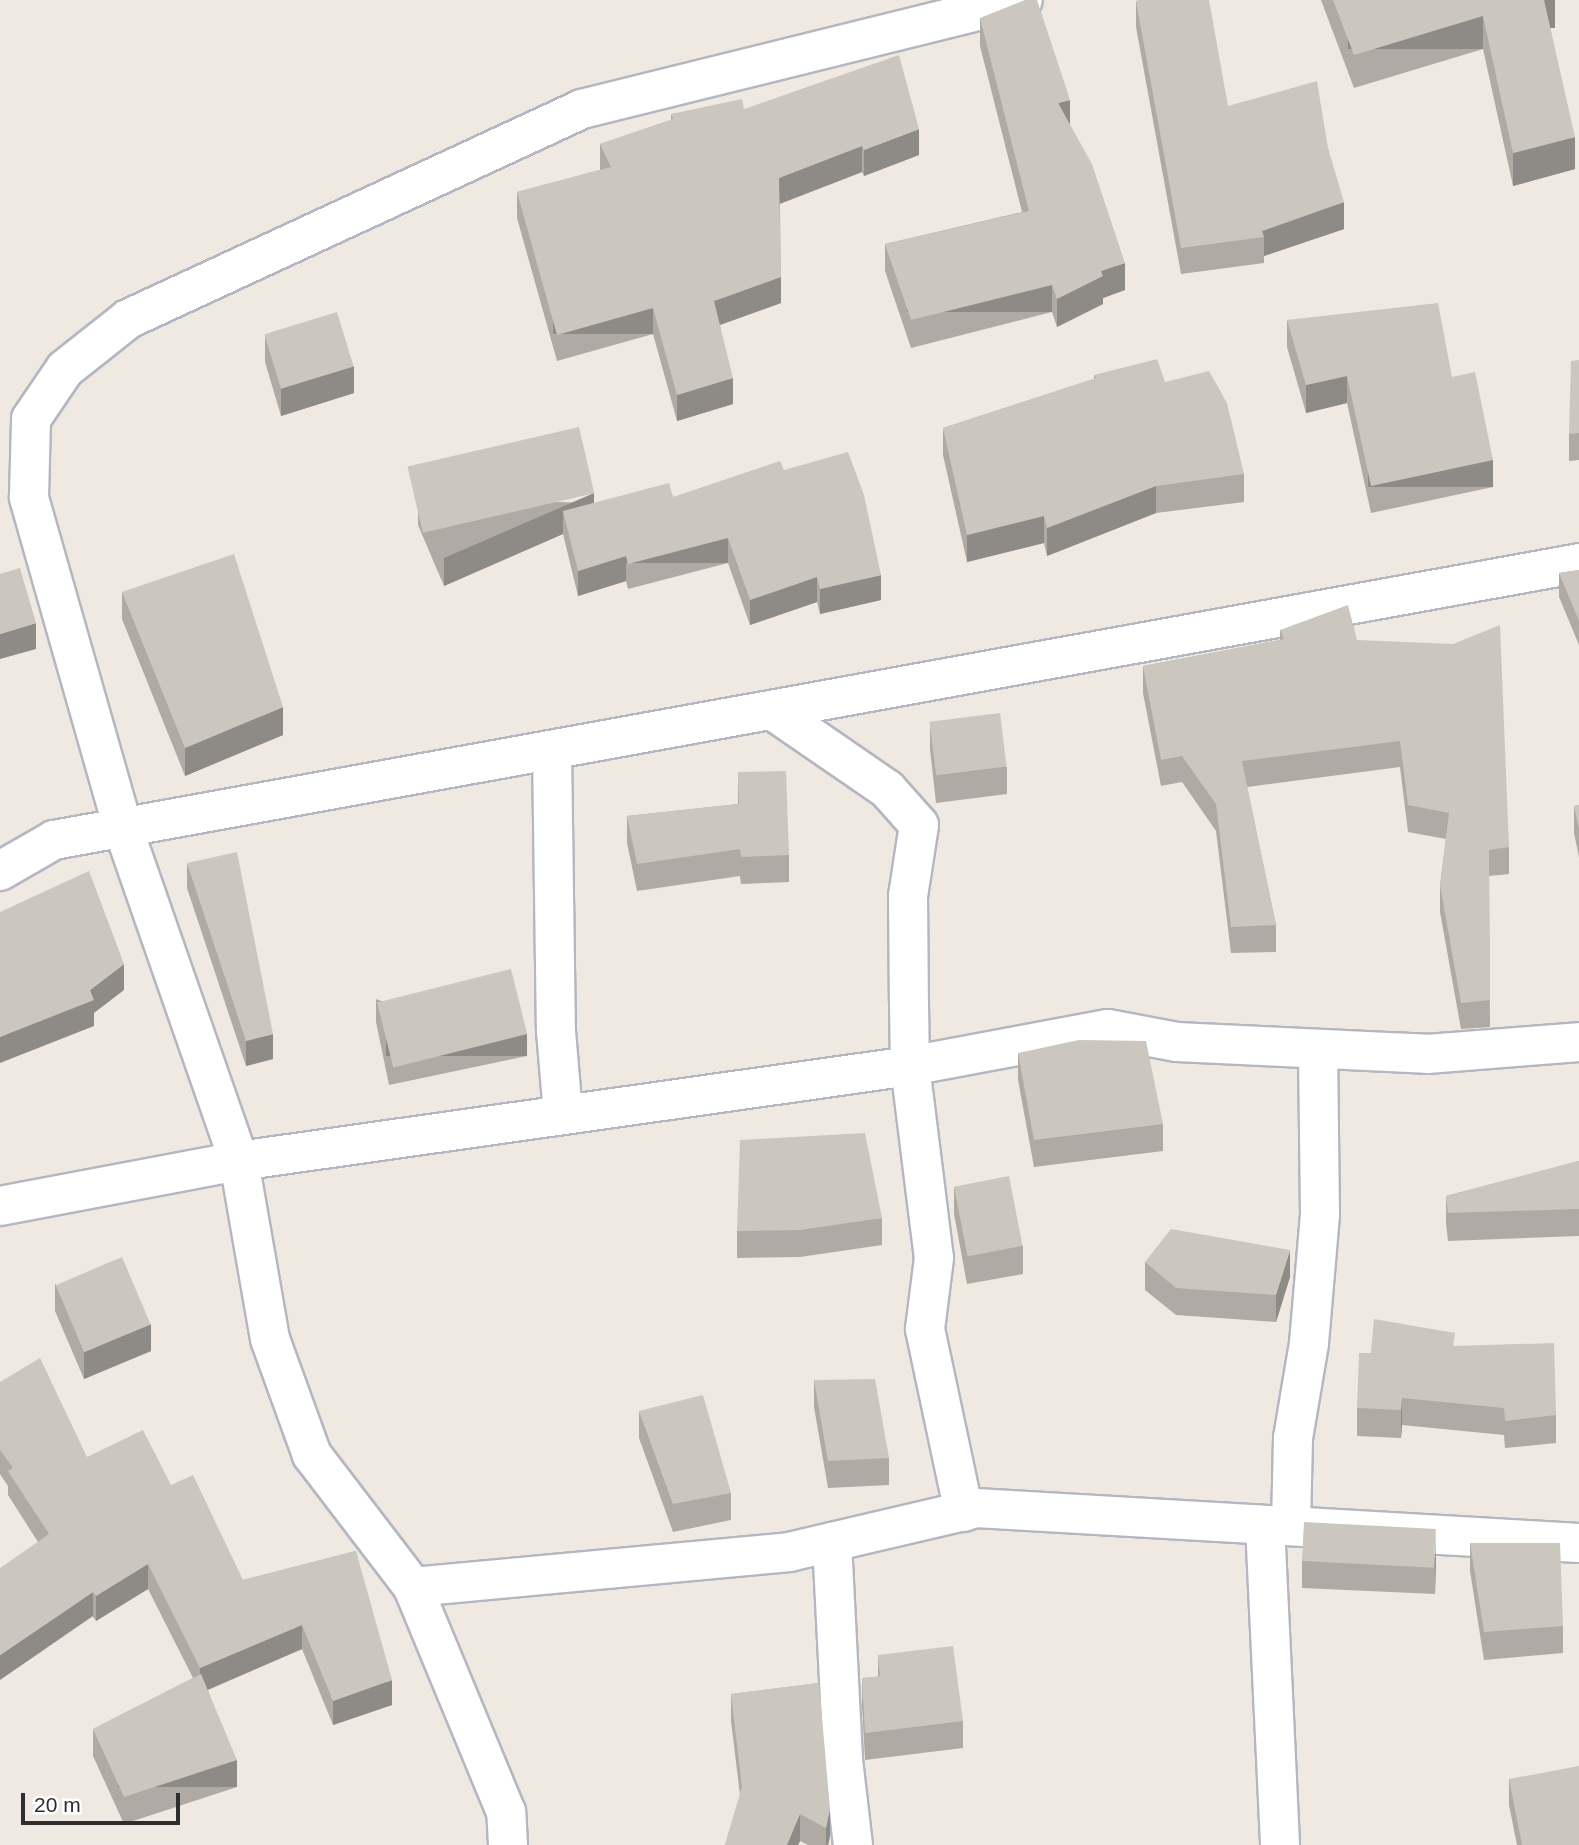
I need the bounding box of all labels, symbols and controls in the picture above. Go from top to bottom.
scale bar [24,1778,184,1822]
text: 20 m [34,1793,81,1816]

